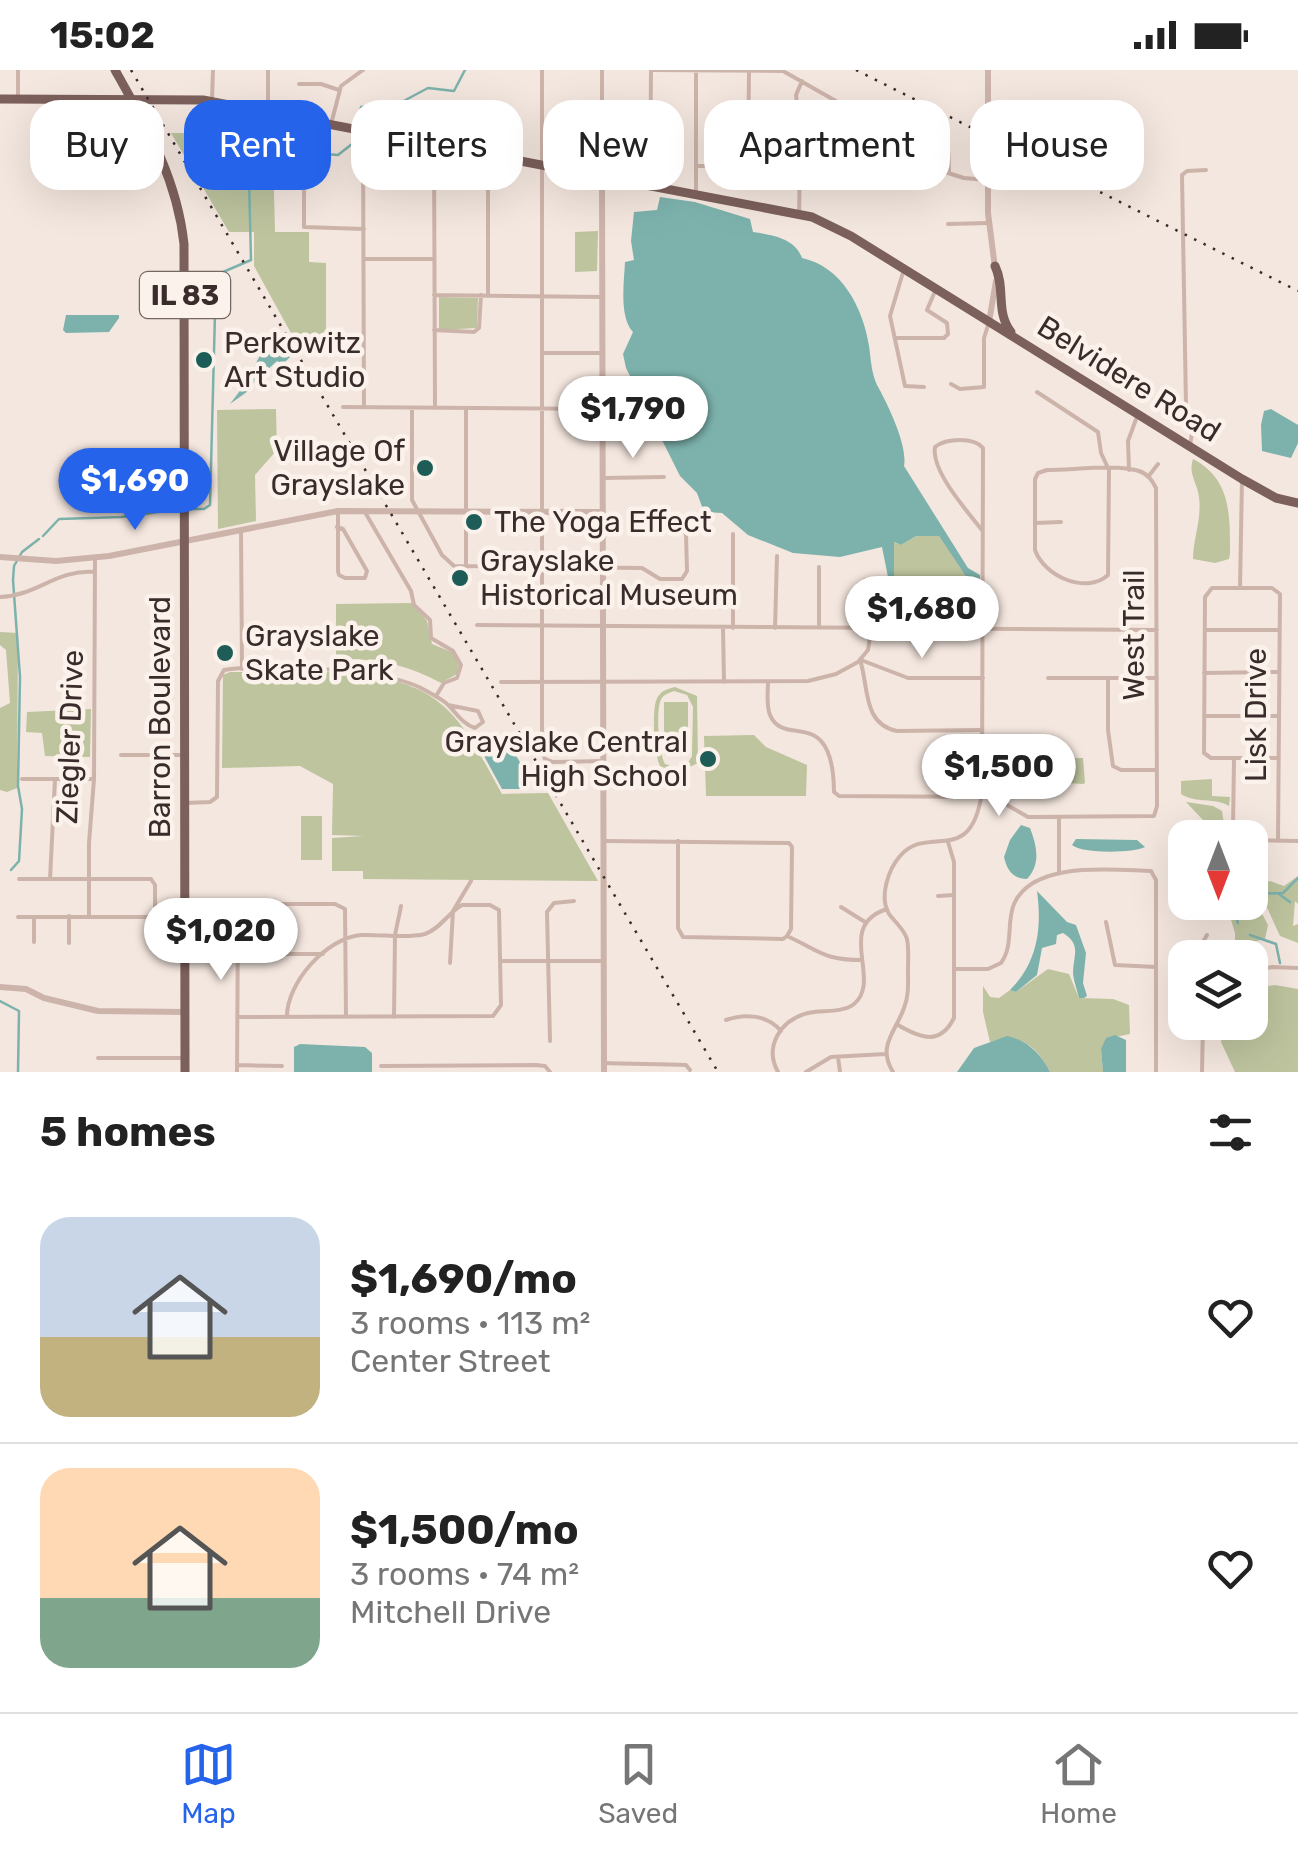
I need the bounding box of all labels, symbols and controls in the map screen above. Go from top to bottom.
text: 15:02 [50,12,155,58]
chip: Buy [30,100,164,190]
chip: Rent [184,100,331,190]
chip: Filters [351,100,523,190]
chip: New [543,100,684,190]
chip: Apartment [704,100,950,190]
chip: House [970,100,1144,190]
road number: IL 83 [140,272,230,318]
street label: Belvidere Road [1031,308,1227,450]
place label: Perkowitz Art Studio [224,325,365,395]
marker: Perkowitz Art Studio [193,349,215,371]
pin: $1,790 [552,376,714,461]
text: $1,790 [580,389,686,427]
place label: Village Of Grayslake [270,433,405,503]
pin: $1,690 [54,448,216,533]
marker: Village Of Grayslake [414,457,436,479]
text: $1,690 [80,461,190,499]
place label: The Yoga Effect [494,504,712,540]
marker: The Yoga Effect [463,511,485,533]
place label: Grayslake Historical Museum [480,543,738,613]
marker: Grayslake Historical Museum [449,567,471,589]
street label: West Trail [1116,569,1152,701]
pin: $1,680 [841,576,1003,661]
text: $1,680 [867,589,977,627]
street label: Barron Boulevard [142,596,178,838]
place label: Grayslake Skate Park [245,618,394,688]
marker: Grayslake Skate Park [214,642,236,664]
street label: Lisk Drive [1238,648,1274,782]
street label: Ziegler Drive [49,649,91,825]
place label: Grayslake Central High School [445,724,688,794]
pin: $1,500 [918,734,1080,819]
text: $1,500 [944,747,1054,785]
marker: Grayslake Central High School [697,748,719,770]
north arrow [1168,820,1268,920]
map controls [1168,820,1268,1040]
pin: $1,020 [140,898,302,983]
text: $1,020 [166,911,276,949]
button: layers [1168,940,1268,1040]
icon: filters [1203,1105,1258,1160]
text: 5 homes [40,1107,216,1157]
text: $1,690/mo [350,1254,577,1304]
icon: home [120,1257,240,1377]
icon: heart [1203,1290,1258,1345]
text: 3 rooms · 113 m² [350,1304,591,1342]
text: Center Street [350,1342,551,1380]
text: $1,500/mo [350,1505,579,1555]
icon: home [120,1508,240,1628]
icon: heart [1203,1541,1258,1596]
text: 3 rooms · 74 m² [350,1555,579,1593]
text: Mitchell Drive [350,1593,551,1631]
tab: Map [181,1737,236,1830]
tab: Saved [598,1737,678,1830]
tab: Home [1040,1737,1117,1830]

